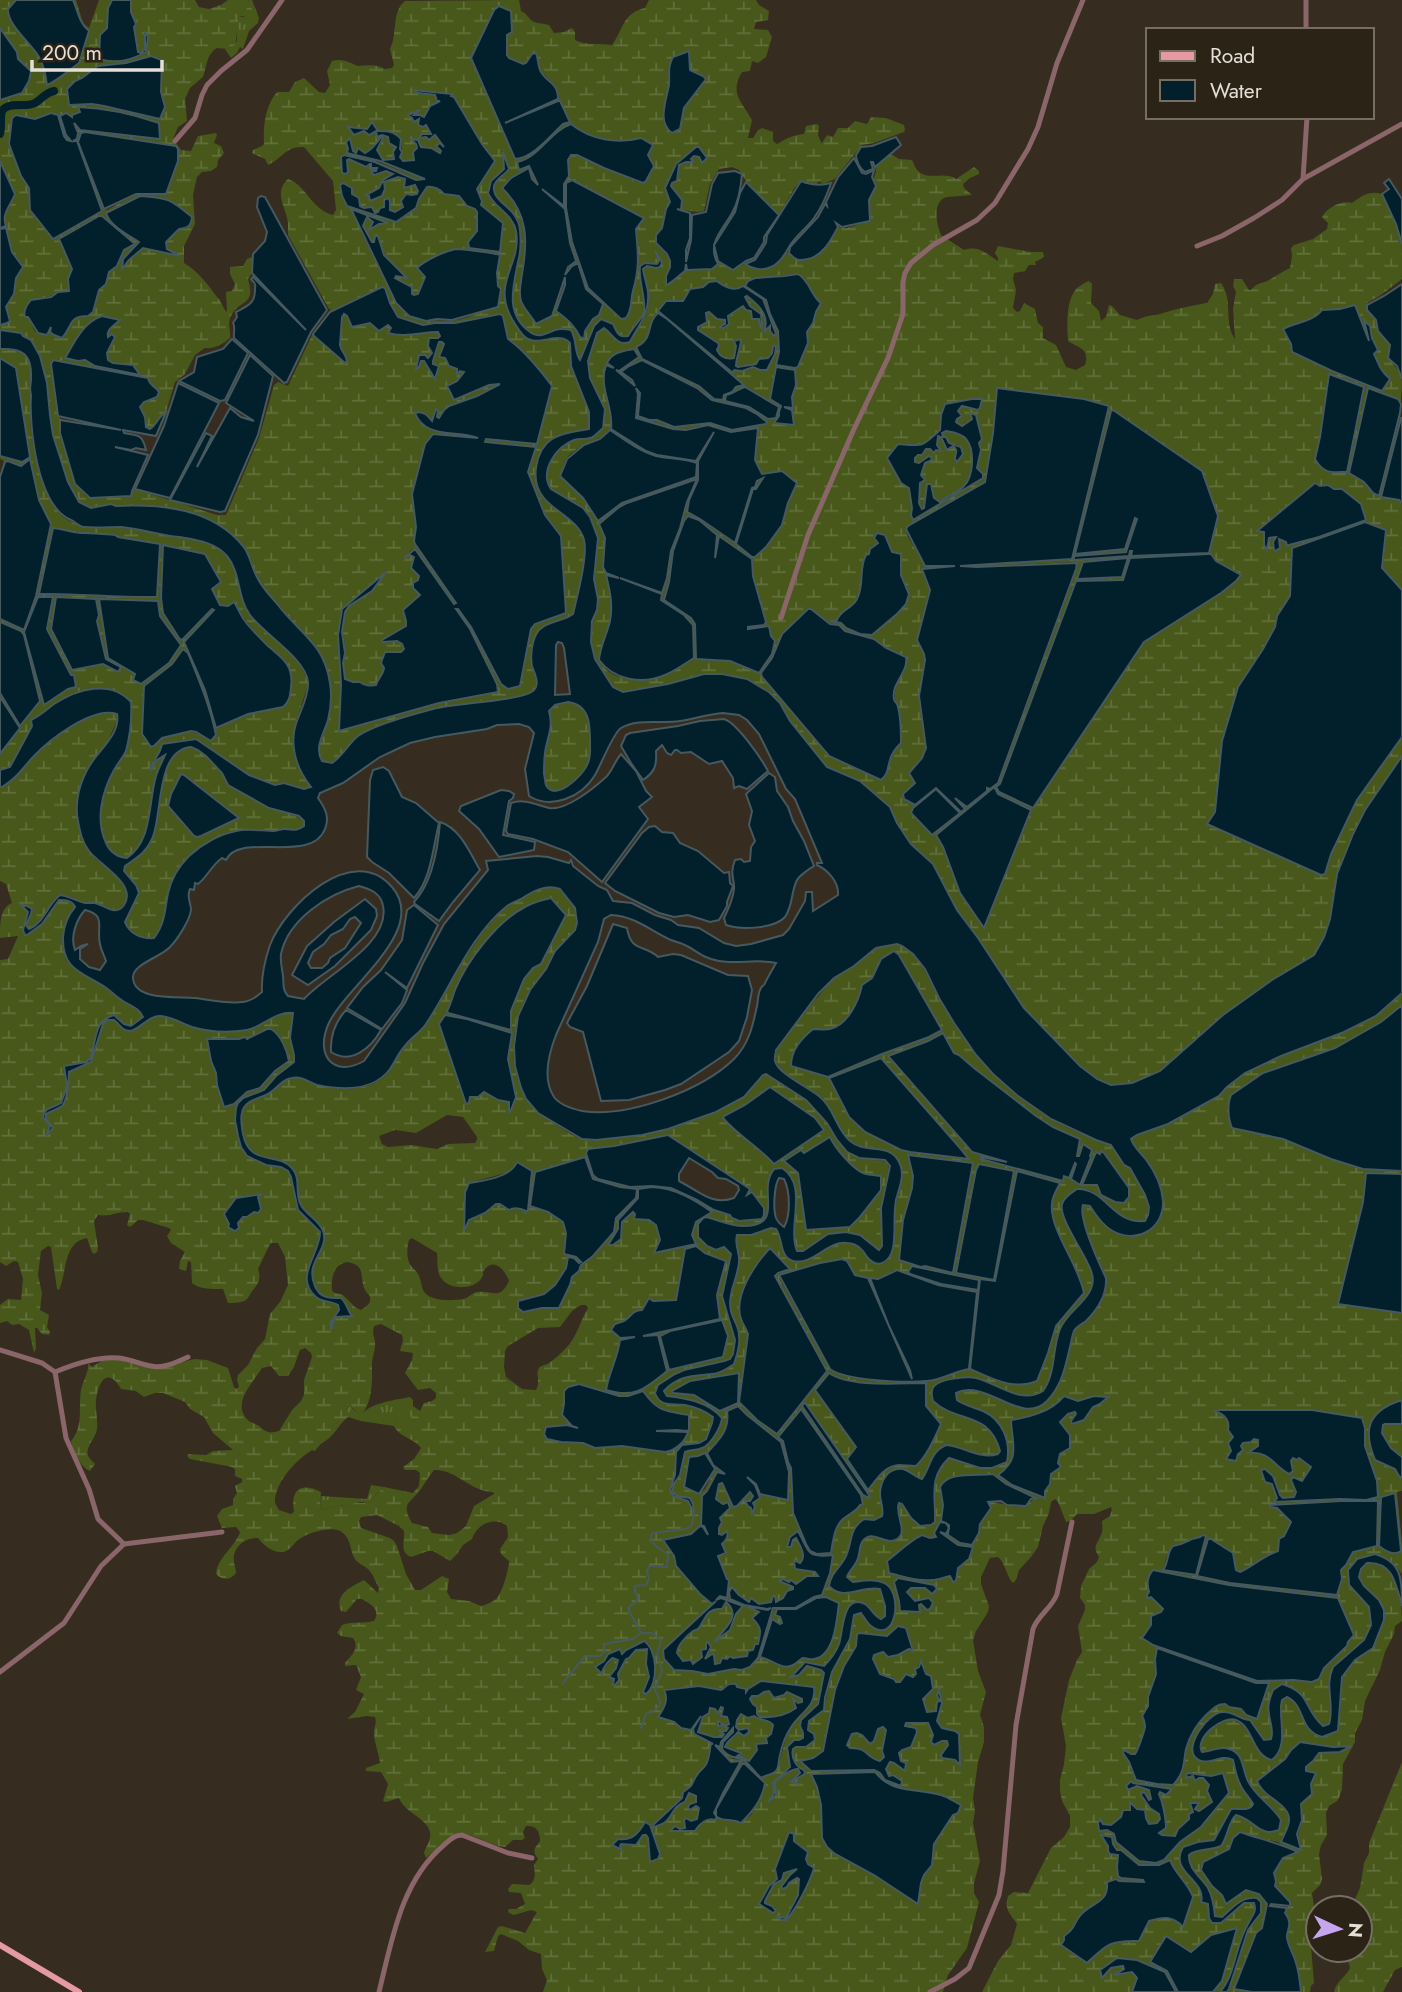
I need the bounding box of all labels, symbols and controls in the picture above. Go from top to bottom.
scale bar [32,28,161,72]
legend [1146,28,1374,119]
text: 200 m [42,38,102,68]
text: Road [1210,41,1255,71]
text: Water [1210,76,1263,106]
north arrow [1304,1894,1374,1964]
text: N [1341,1922,1369,1939]

